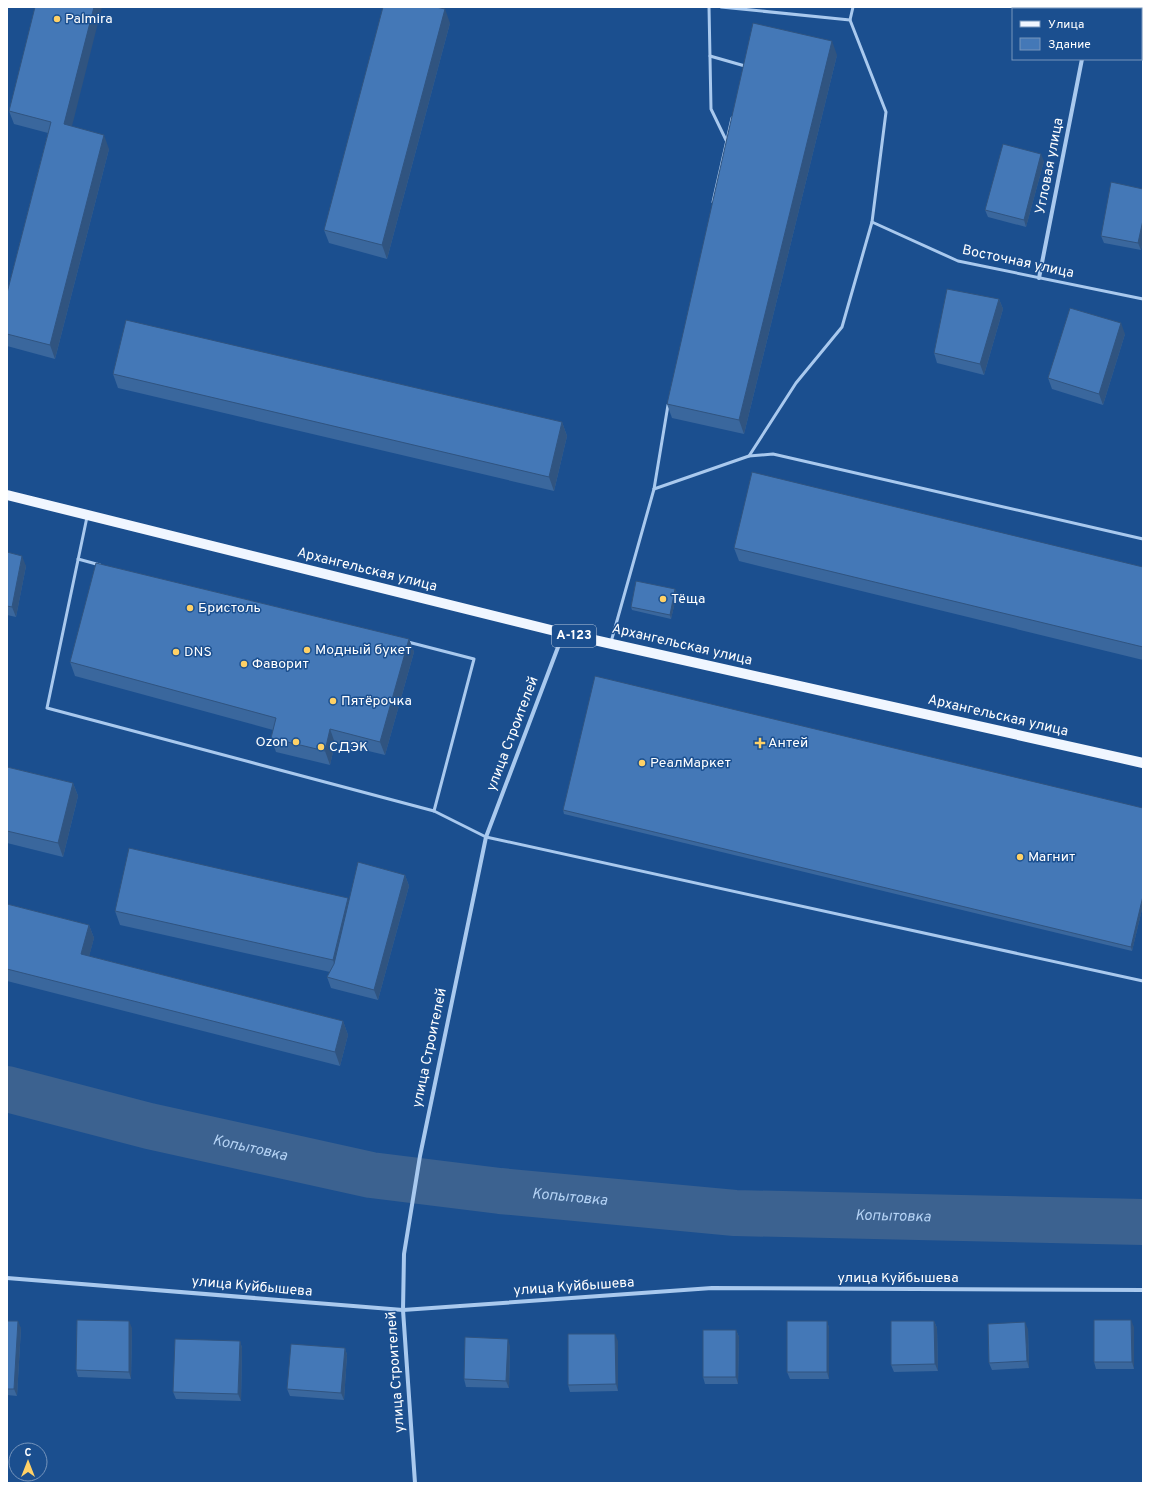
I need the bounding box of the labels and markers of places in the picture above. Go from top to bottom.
place label: Palmira [65,11,113,28]
marker: Palmira [52,14,62,24]
place label: Тёща [671,591,705,608]
marker: Тёща [658,594,668,604]
place label: Бристоль [198,600,261,617]
marker: Бристоль [185,603,195,613]
place label: Модный букет [315,642,412,659]
place label: DNS [184,644,212,661]
marker: Модный букет [302,645,312,655]
marker: DNS [171,647,181,657]
place label: Фаворит [252,656,309,673]
marker: Фаворит [239,659,249,669]
place label: Пятёрочка [341,693,412,710]
marker: Пятёрочка [328,696,338,706]
place label: Ozon [255,734,288,751]
place label: Антей [768,735,808,752]
marker: Ozon [291,737,301,747]
marker: Антей [755,738,765,748]
place label: СДЭК [329,739,368,756]
marker: СДЭК [316,742,326,752]
place label: РеалМаркет [650,755,731,772]
marker: РеалМаркет [637,758,647,768]
place label: Магнит [1028,849,1075,866]
marker: Магнит [1015,852,1025,862]

